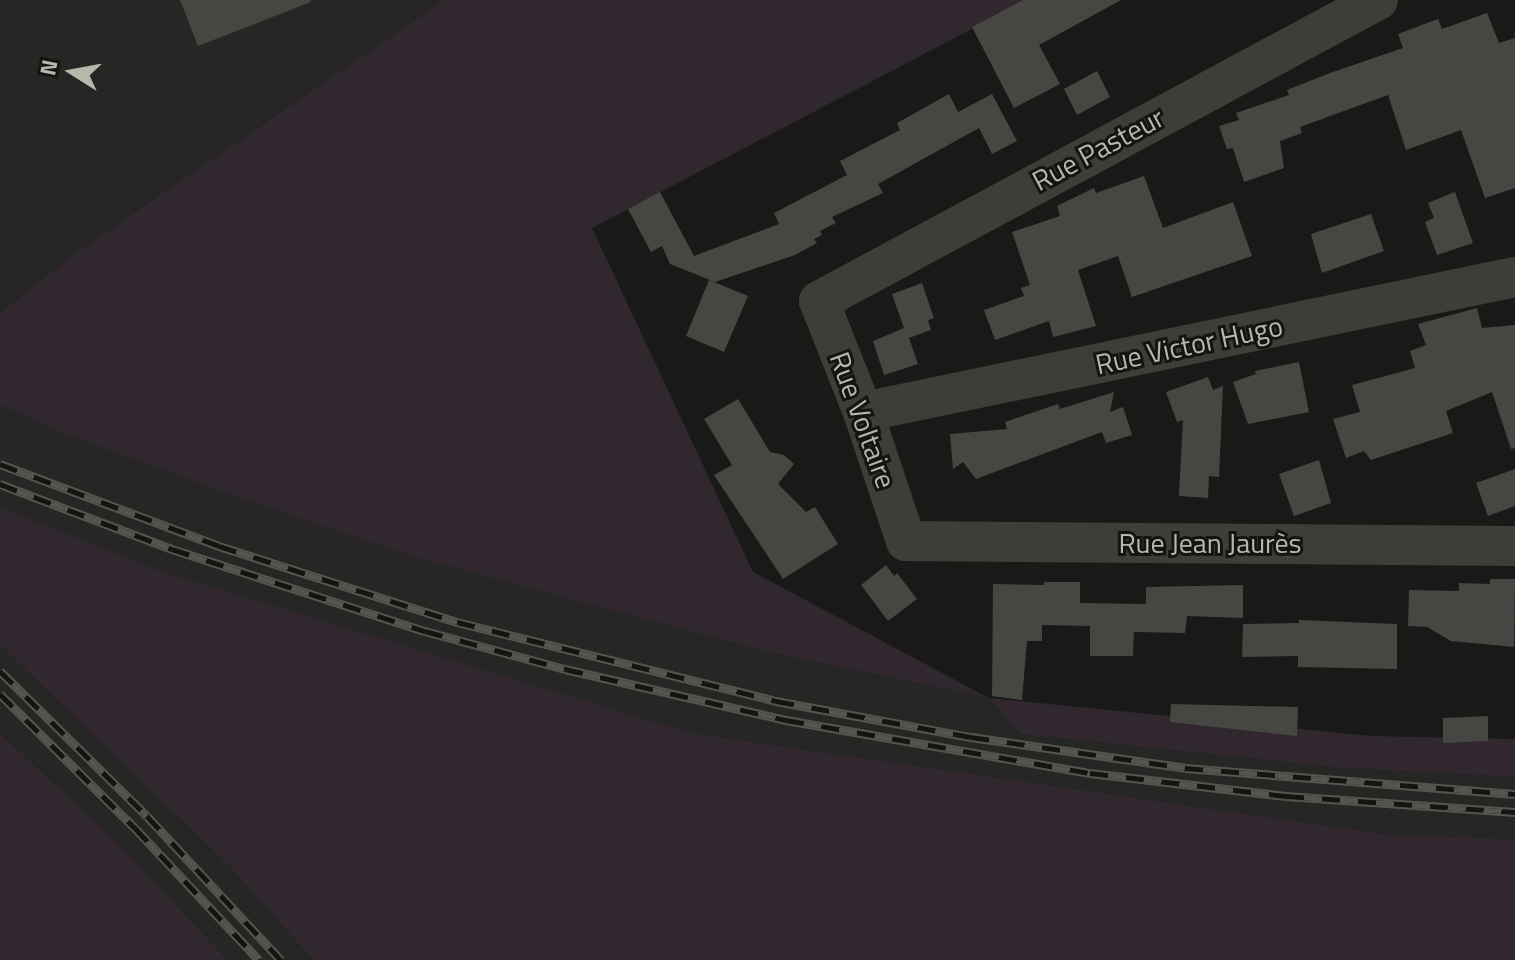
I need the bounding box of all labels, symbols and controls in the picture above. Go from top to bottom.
north arrow [32,32,112,112]
text: N [30,57,67,78]
street label: Rue Pasteur [1026,100,1170,198]
street label: Rue Victor Hugo [1092,309,1286,381]
street label: Rue Voltaire [823,347,903,493]
street label: Rue Jean Jaurès [1118,526,1302,560]

